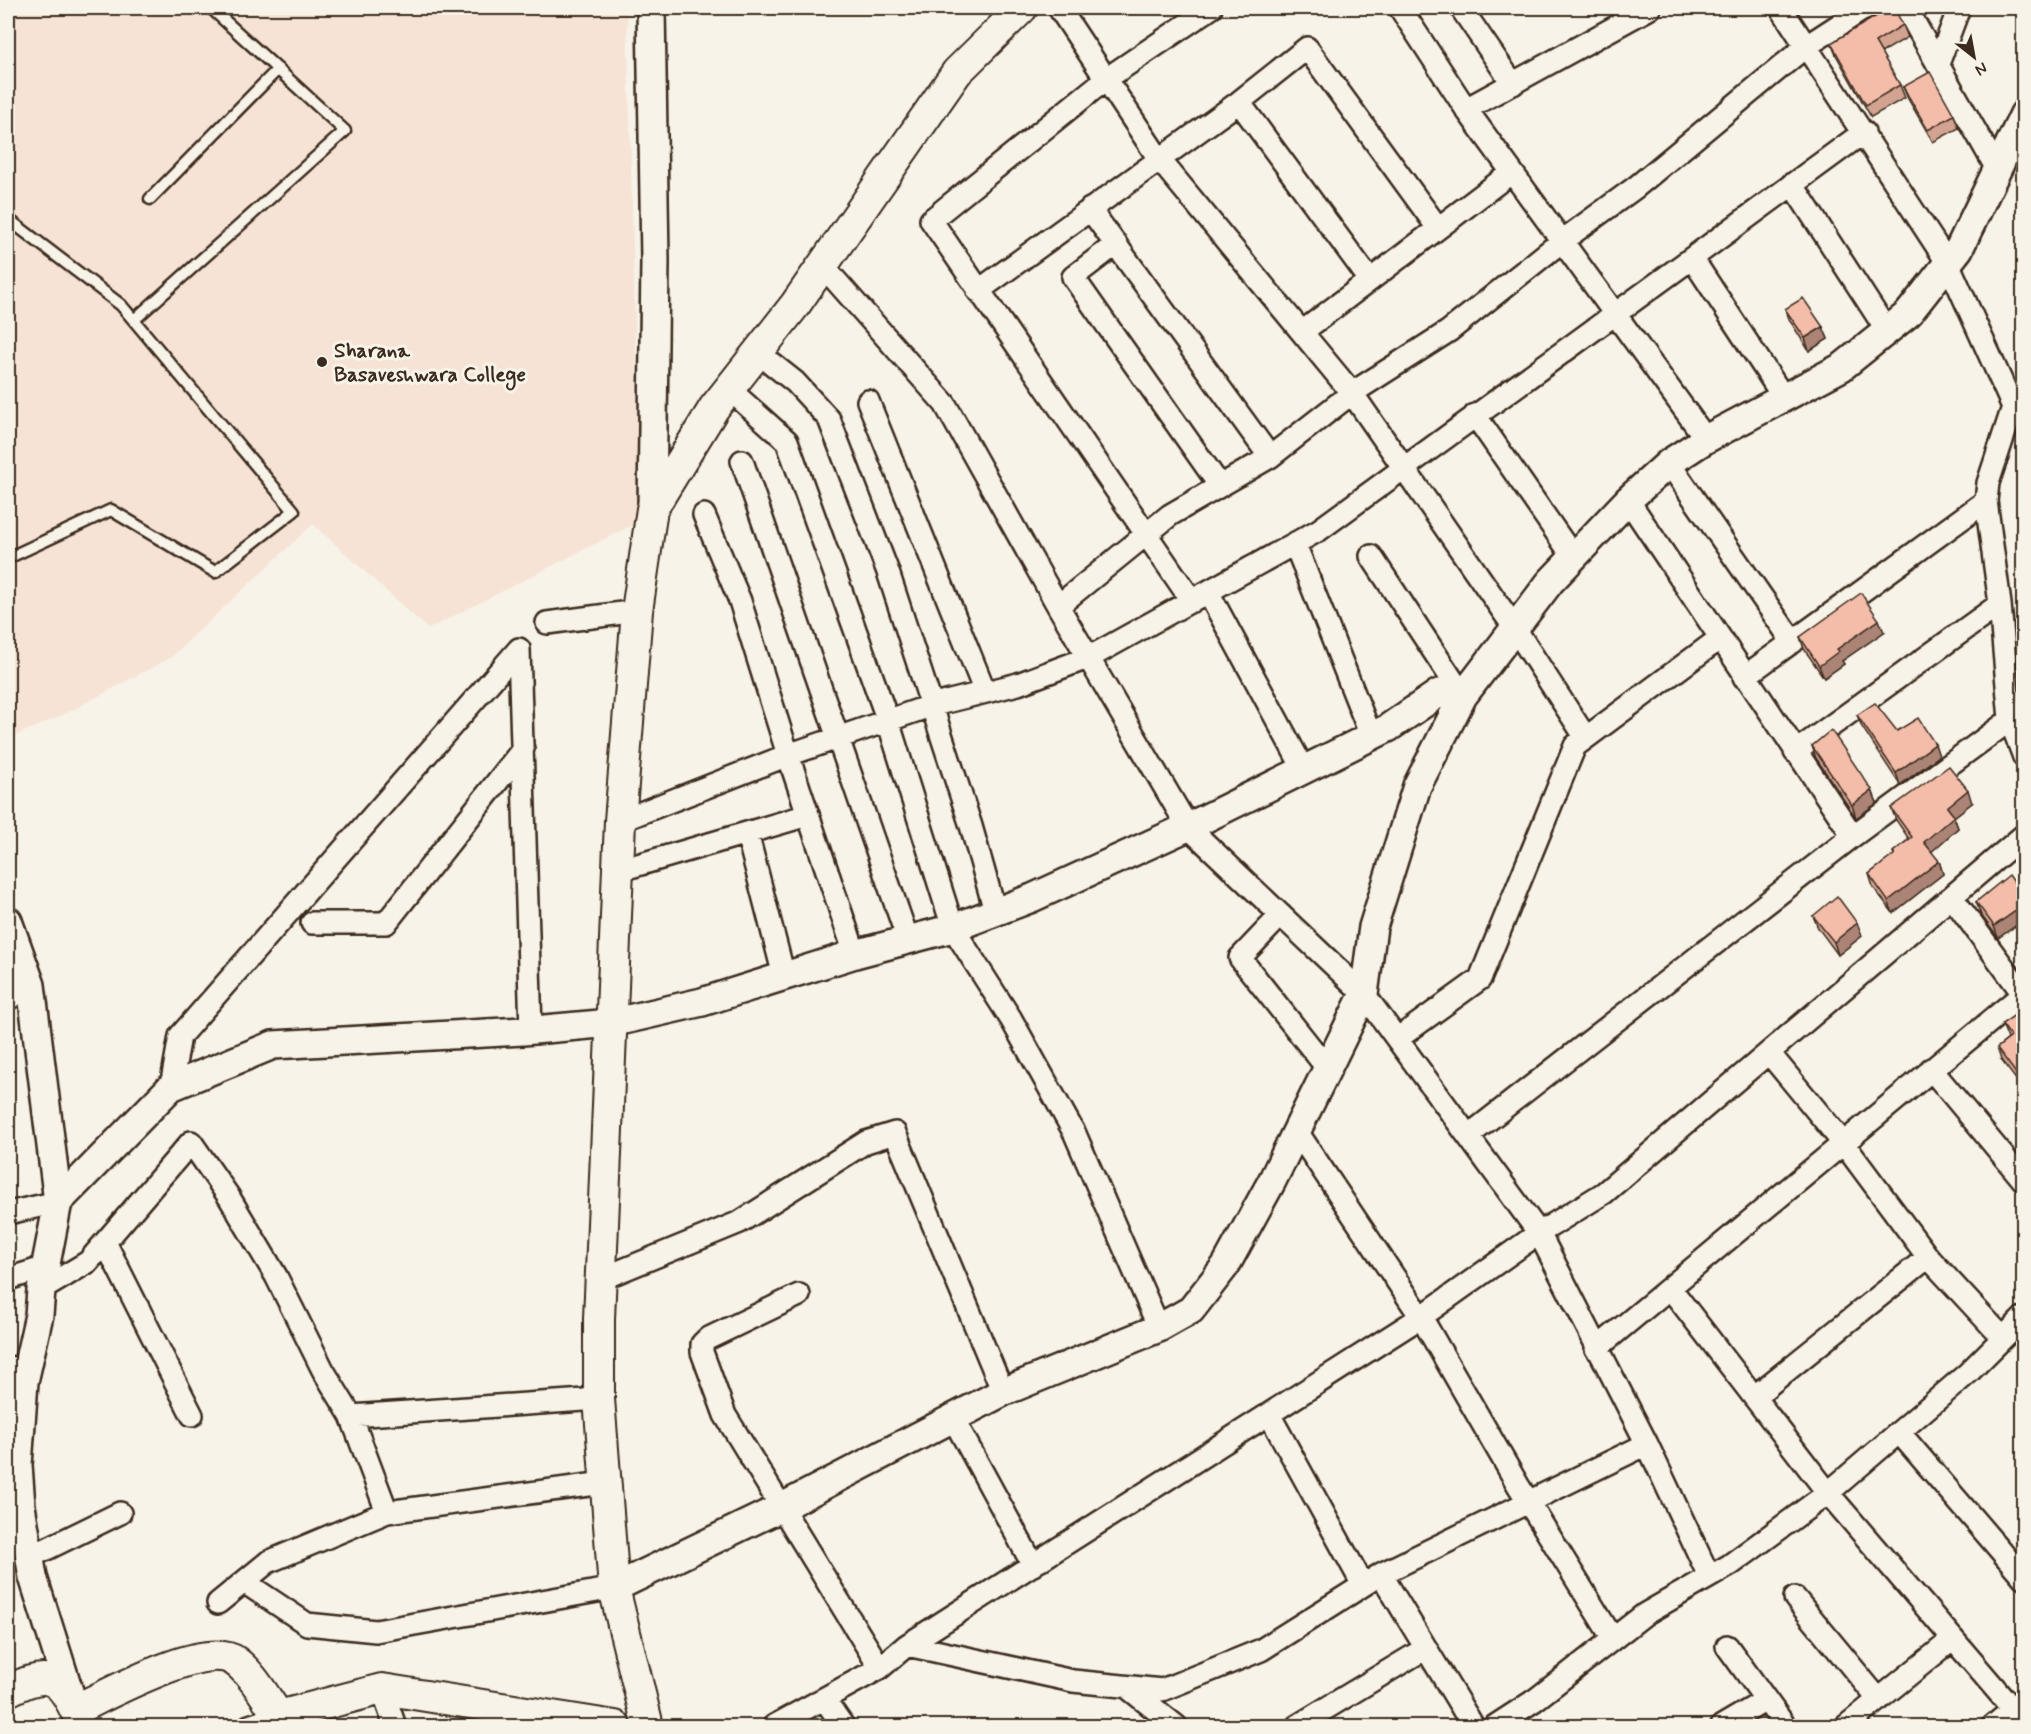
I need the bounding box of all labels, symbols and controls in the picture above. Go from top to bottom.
north arrow [1944,27,2004,87]
text: N [1971,57,1991,80]
place label: Sharana Basaveshwara College [334,337,526,391]
marker: Sharana Basaveshwara College [315,355,329,369]

